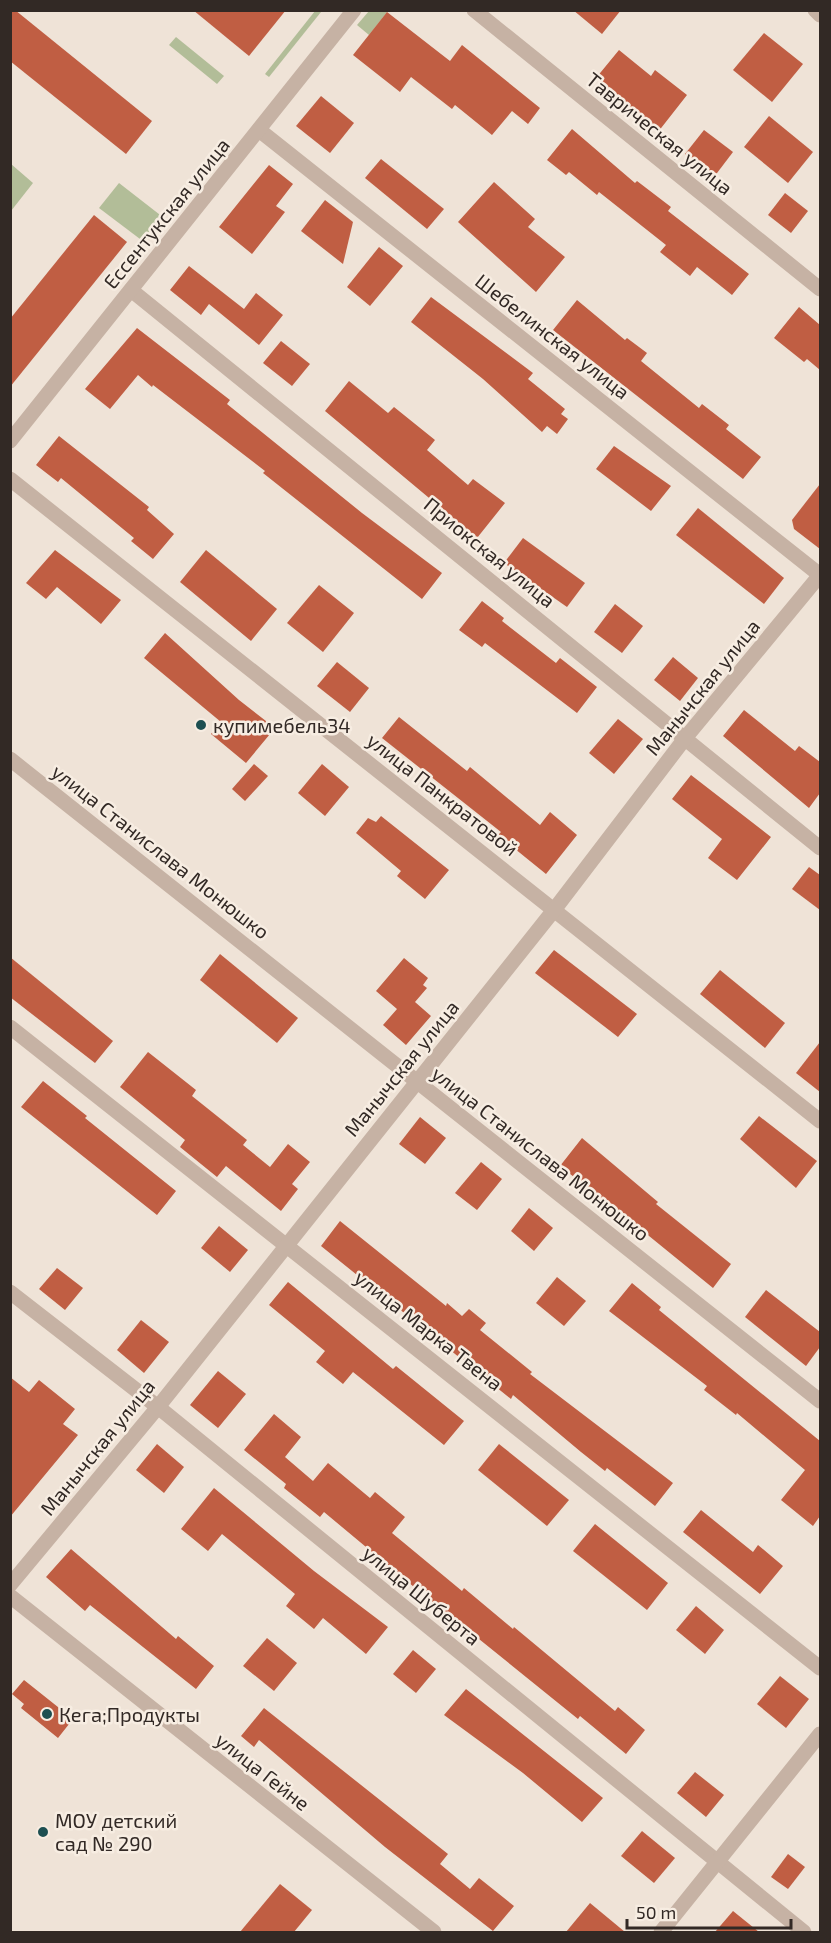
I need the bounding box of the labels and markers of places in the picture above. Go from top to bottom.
place label: купимебель34 [213,713,351,738]
marker: купимебель34 [194,718,208,732]
place label: Кега;Продукты [59,1702,200,1727]
marker: Кега;Продукты [40,1707,54,1721]
place label: МОУ детский сад № 290 [55,1808,177,1855]
marker: МОУ детский сад № 290 [36,1825,50,1839]

